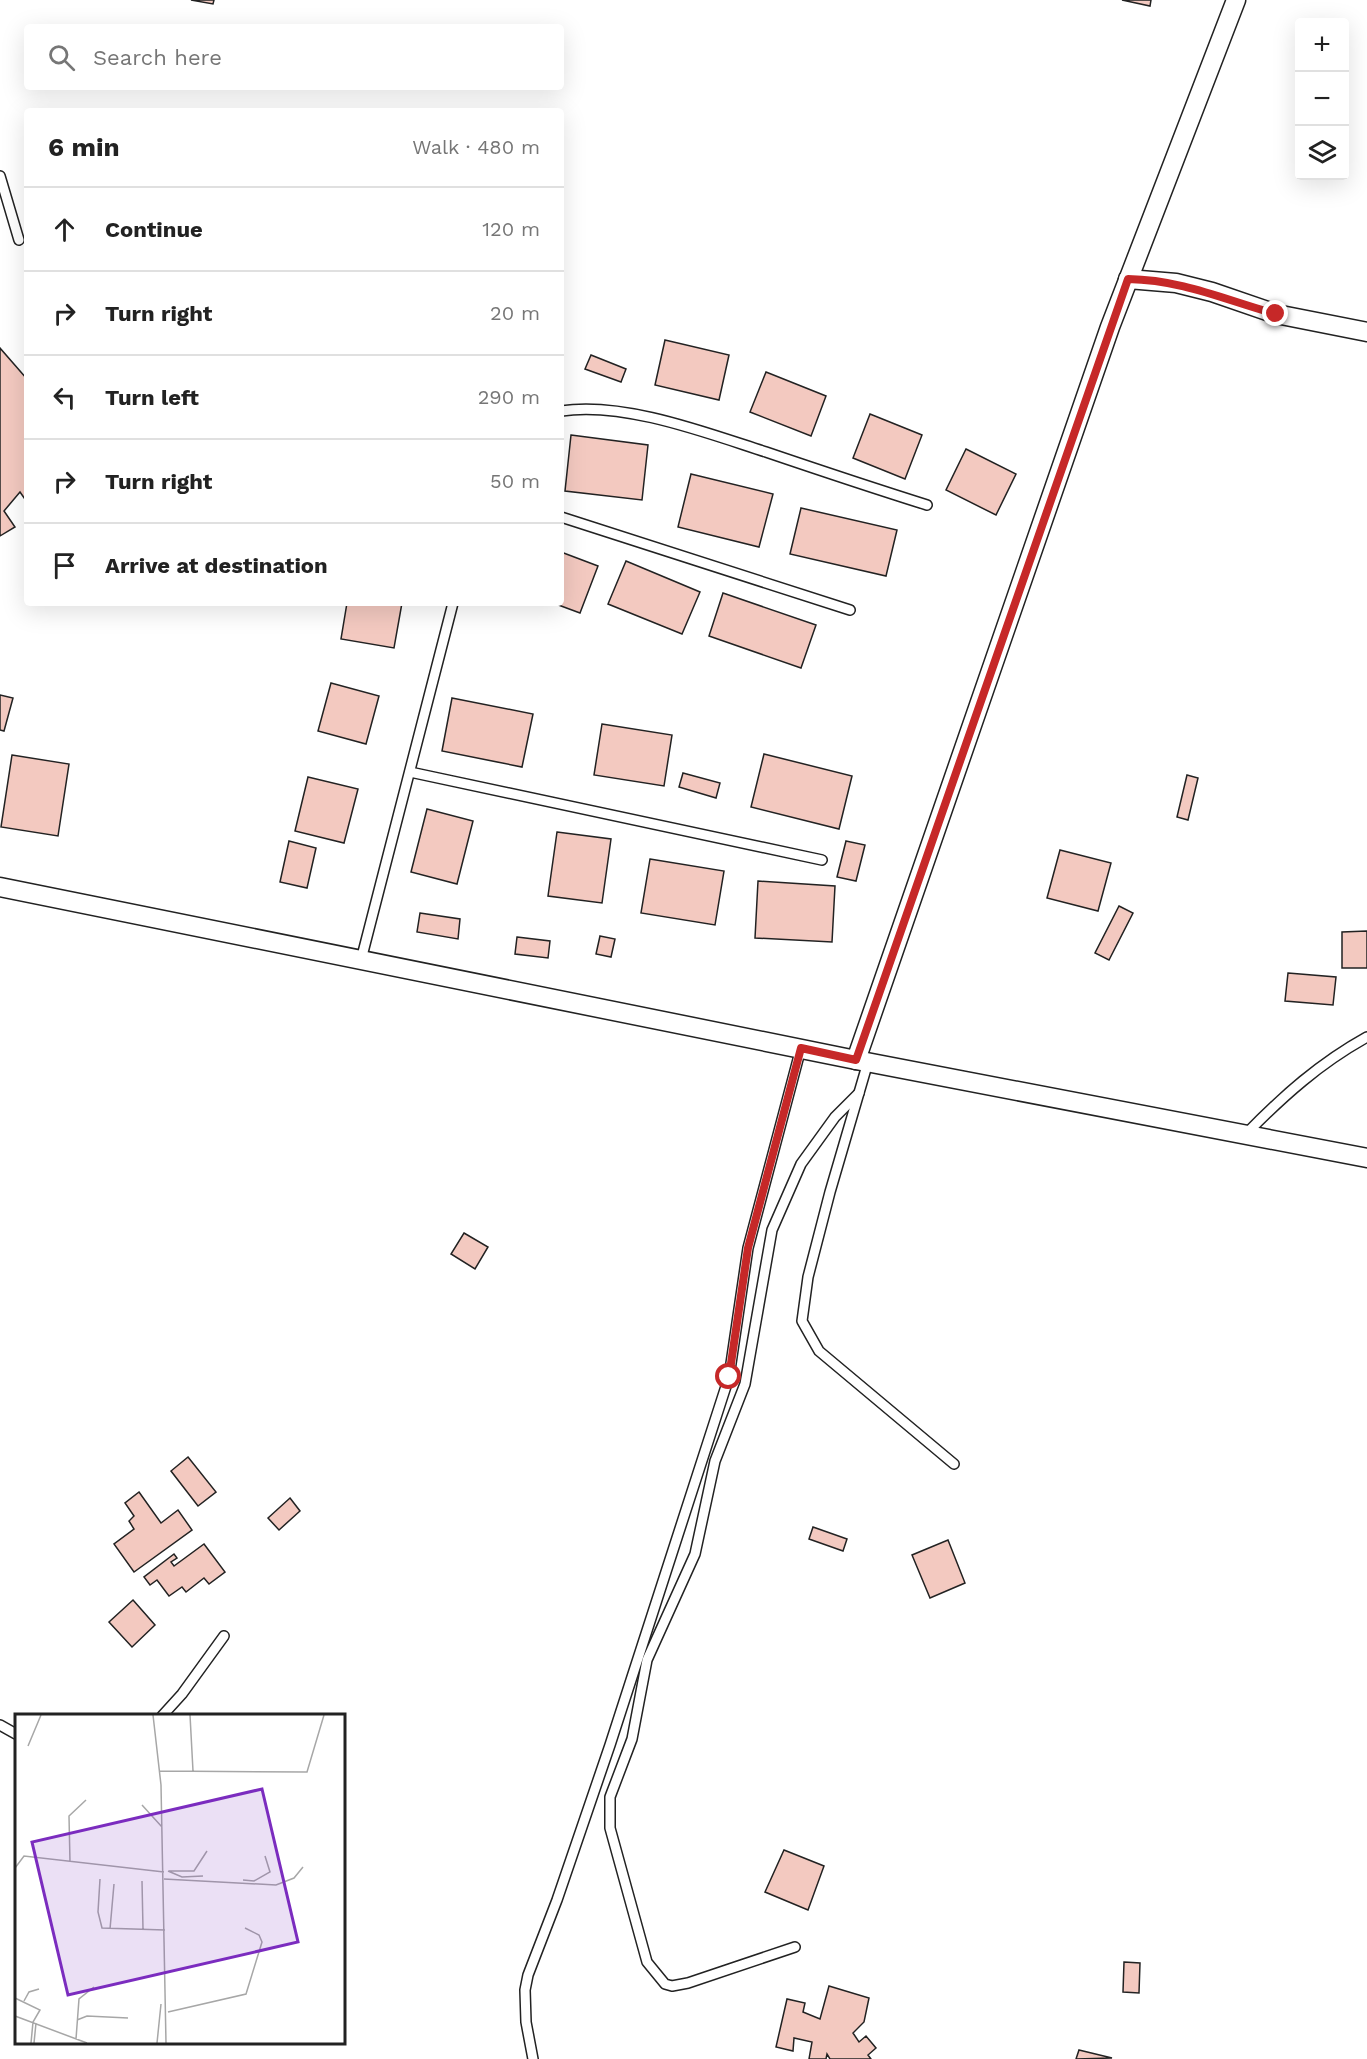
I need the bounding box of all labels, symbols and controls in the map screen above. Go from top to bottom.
map controls [1295,18,1349,180]
button: + [1295,18,1349,72]
search box [24,24,564,90]
icon: search [45,41,78,74]
text: Search here [93,45,222,70]
button: − [1295,72,1349,126]
button: layers [1295,126,1349,180]
text: 6 min [48,132,120,162]
text: Walk · 480 m [412,135,540,159]
icon: ahead [48,213,81,246]
text: Continue [105,217,203,242]
text: 120 m [482,217,540,241]
icon: right [48,297,81,330]
route end [1262,300,1288,326]
text: Turn right [105,301,212,326]
text: 20 m [490,301,540,325]
icon: left [48,381,81,414]
text: Turn left [105,385,199,410]
text: 290 m [478,385,540,409]
icon: right [48,465,81,498]
text: Turn right [105,469,212,494]
text: 50 m [490,469,540,493]
icon: arrive [48,549,81,582]
text: Arrive at destination [105,553,328,578]
route start [715,1363,741,1389]
inset map [15,1714,345,2044]

